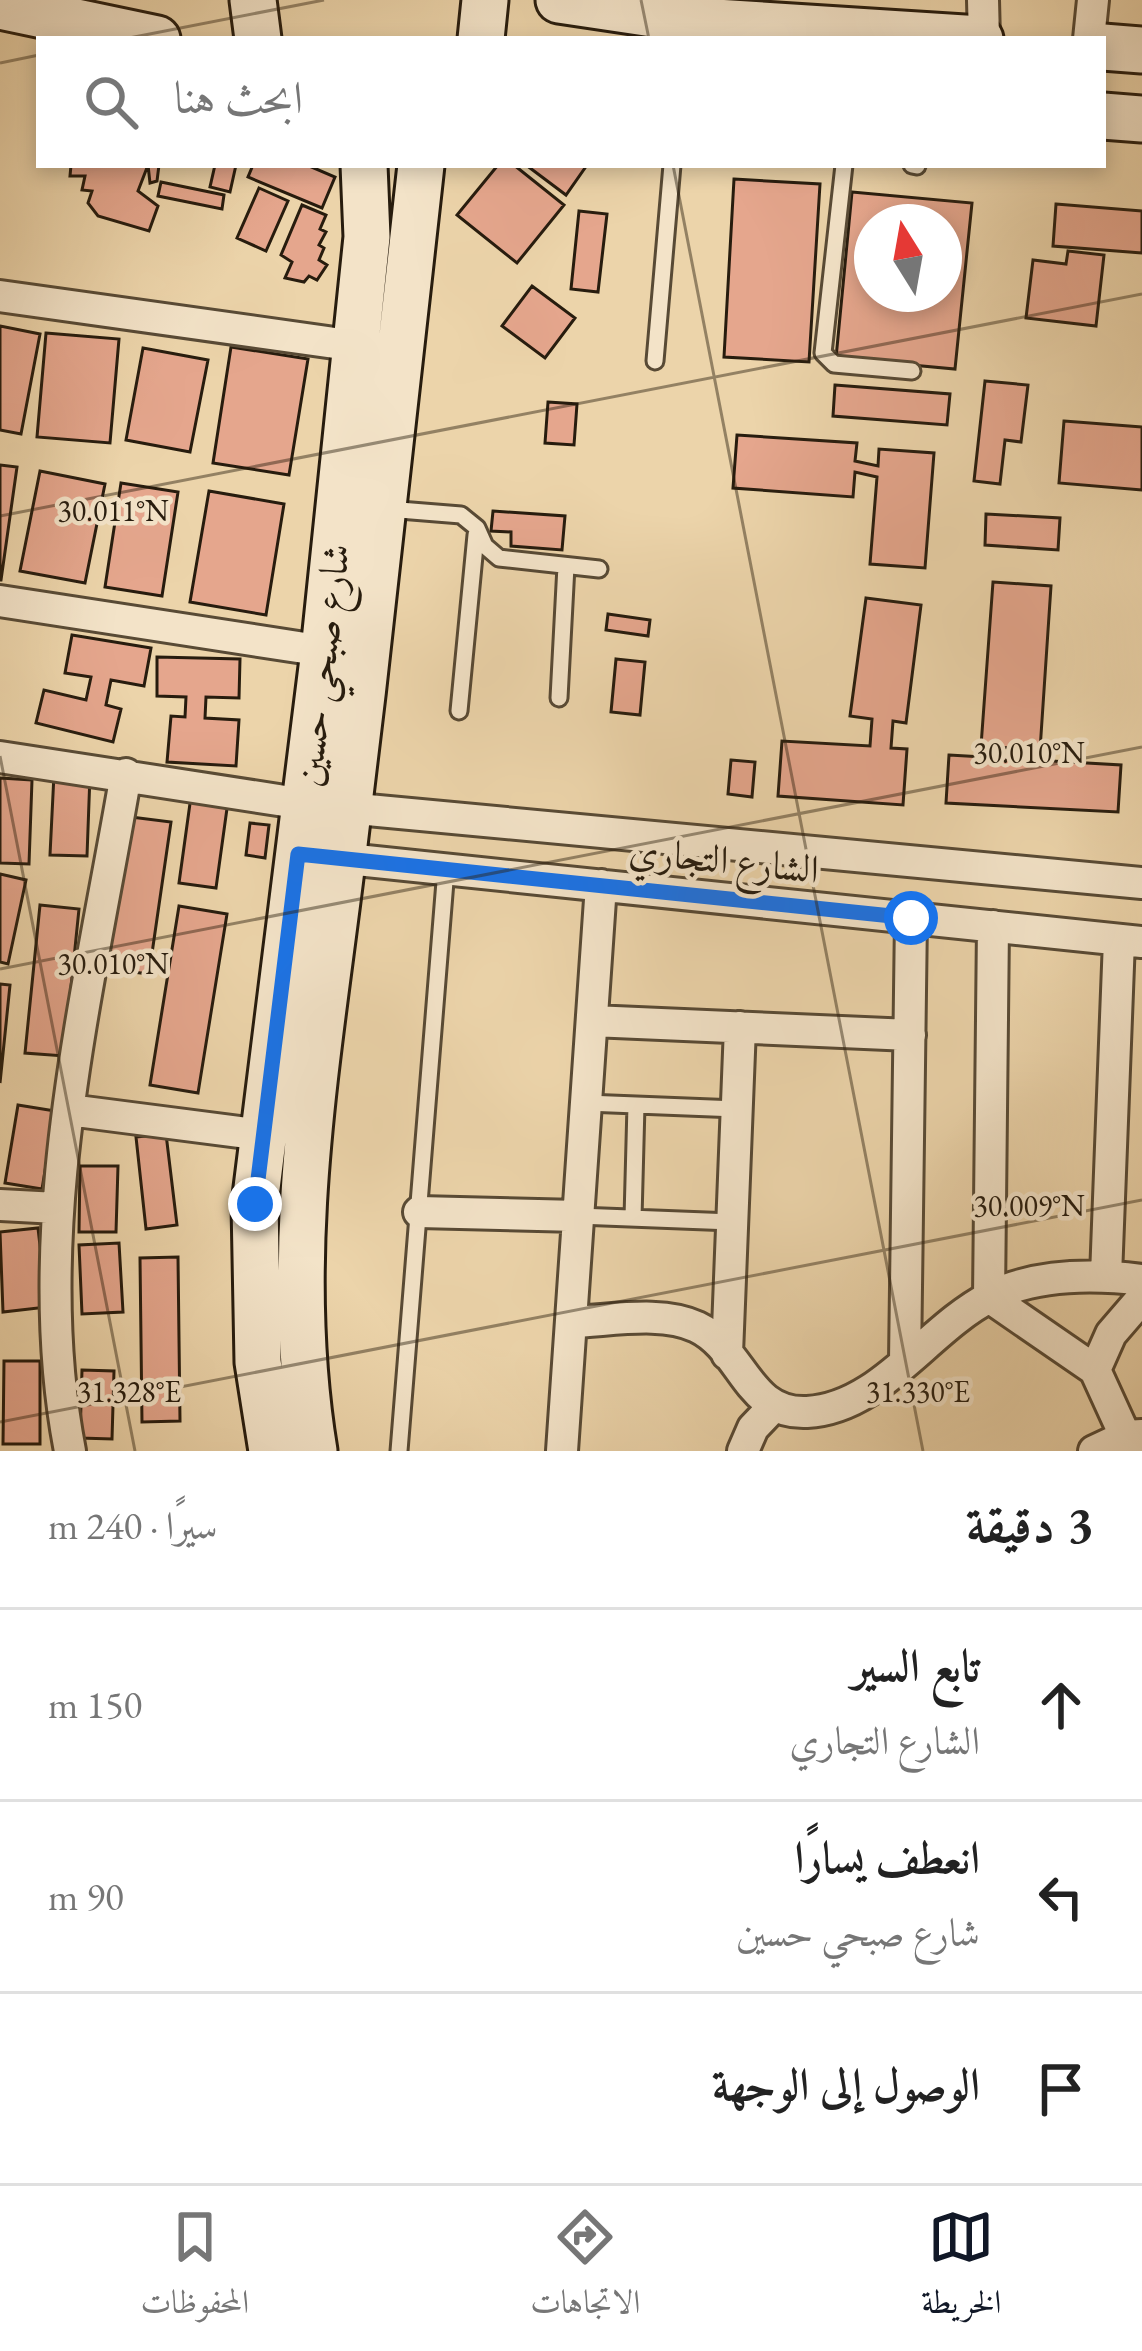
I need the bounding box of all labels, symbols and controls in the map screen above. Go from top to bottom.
search box [36,36,1106,168]
text: ابحث هنا [174,68,303,126]
icon: search [78,69,144,135]
north arrow [854,204,962,312]
text: 30.011°N [57,491,169,530]
street label: شارع صبحي حسين [281,541,373,791]
text: 30.010°N [973,733,1085,772]
street label: الشارع التجاري [626,824,821,902]
route start [884,891,938,945]
text: 30.010°N [57,944,169,983]
route end [228,1177,282,1231]
text: 30.009°N [973,1186,1085,1225]
text: 31.328°E [77,1372,181,1411]
text: 31.330°E [866,1372,970,1411]
text: 3 دقيقة [966,1491,1094,1557]
text: سيرًا · 240 m [48,1500,218,1551]
text: تابع السير [852,1636,980,1694]
icon: ahead [1028,1672,1094,1738]
text: 150 m [48,1679,142,1730]
text: الشارع التجاري [789,1715,980,1766]
text: انعطف يسارًا [795,1828,980,1886]
icon: left [1028,1864,1094,1930]
text: 90 m [48,1871,124,1922]
text: شارع صبحي حسين [736,1907,980,1958]
text: الوصول إلى الوجهة [712,2055,980,2113]
icon: arrive [1028,2056,1094,2122]
tab: المحفوظات [140,2204,249,2334]
tab: الاتجاهات [530,2204,640,2334]
tab: الخريطة [921,2204,1002,2334]

